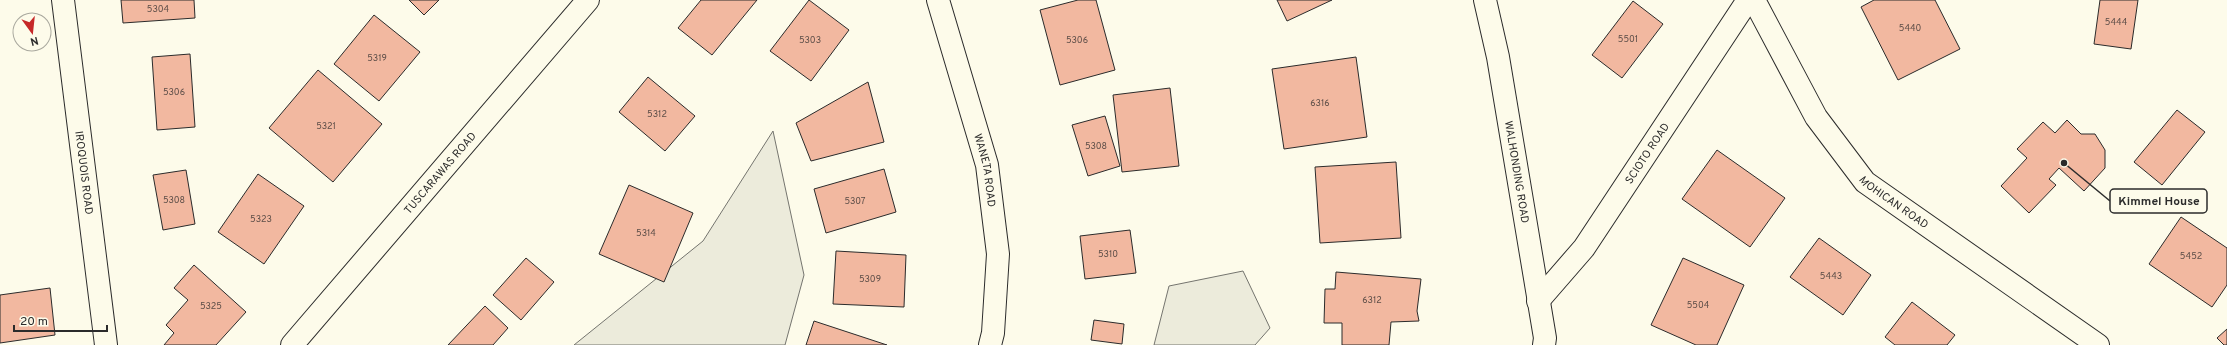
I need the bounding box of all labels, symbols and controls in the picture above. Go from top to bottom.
house number: 5304 [147,4,170,15]
north arrow [12,12,52,52]
house number: 5444 [2105,17,2128,28]
house number: 5440 [1899,23,1922,34]
text: N [29,33,40,48]
house number: 5501 [1618,34,1638,45]
house number: 5303 [799,35,821,46]
house number: 5306 [1066,35,1088,46]
house number: 5319 [367,53,387,64]
house number: 5306 [163,87,185,98]
house number: 6316 [1310,98,1330,109]
house number: 5312 [647,109,667,120]
street label: WALHONDING ROAD [1501,120,1532,224]
street label: SCIOTO ROAD [1622,120,1673,187]
house number: 5321 [316,121,336,132]
street label: TUSCARAWAS ROAD [402,129,480,217]
street label: IROQUOIS ROAD [71,130,96,215]
street label: WANETA ROAD [970,132,998,208]
house number: 5308 [1085,141,1107,152]
street label: MOHICAN ROAD [1855,174,1931,232]
callout: Kimmel House [2110,189,2207,213]
text: Kimmel House [2118,194,2200,210]
house number: 5308 [163,195,185,206]
house number: 5307 [844,196,866,207]
house number: 5323 [250,214,272,225]
house number: 5314 [636,228,656,239]
house number: 5310 [1098,249,1118,260]
house number: 5452 [2180,251,2202,262]
house number: 5443 [1820,271,1842,282]
house number: 5309 [859,274,881,285]
house number: 6312 [1362,295,1382,306]
house number: 5504 [1687,300,1710,311]
house number: 5325 [200,301,222,312]
scale bar [14,307,107,333]
text: 20 m [20,314,48,330]

